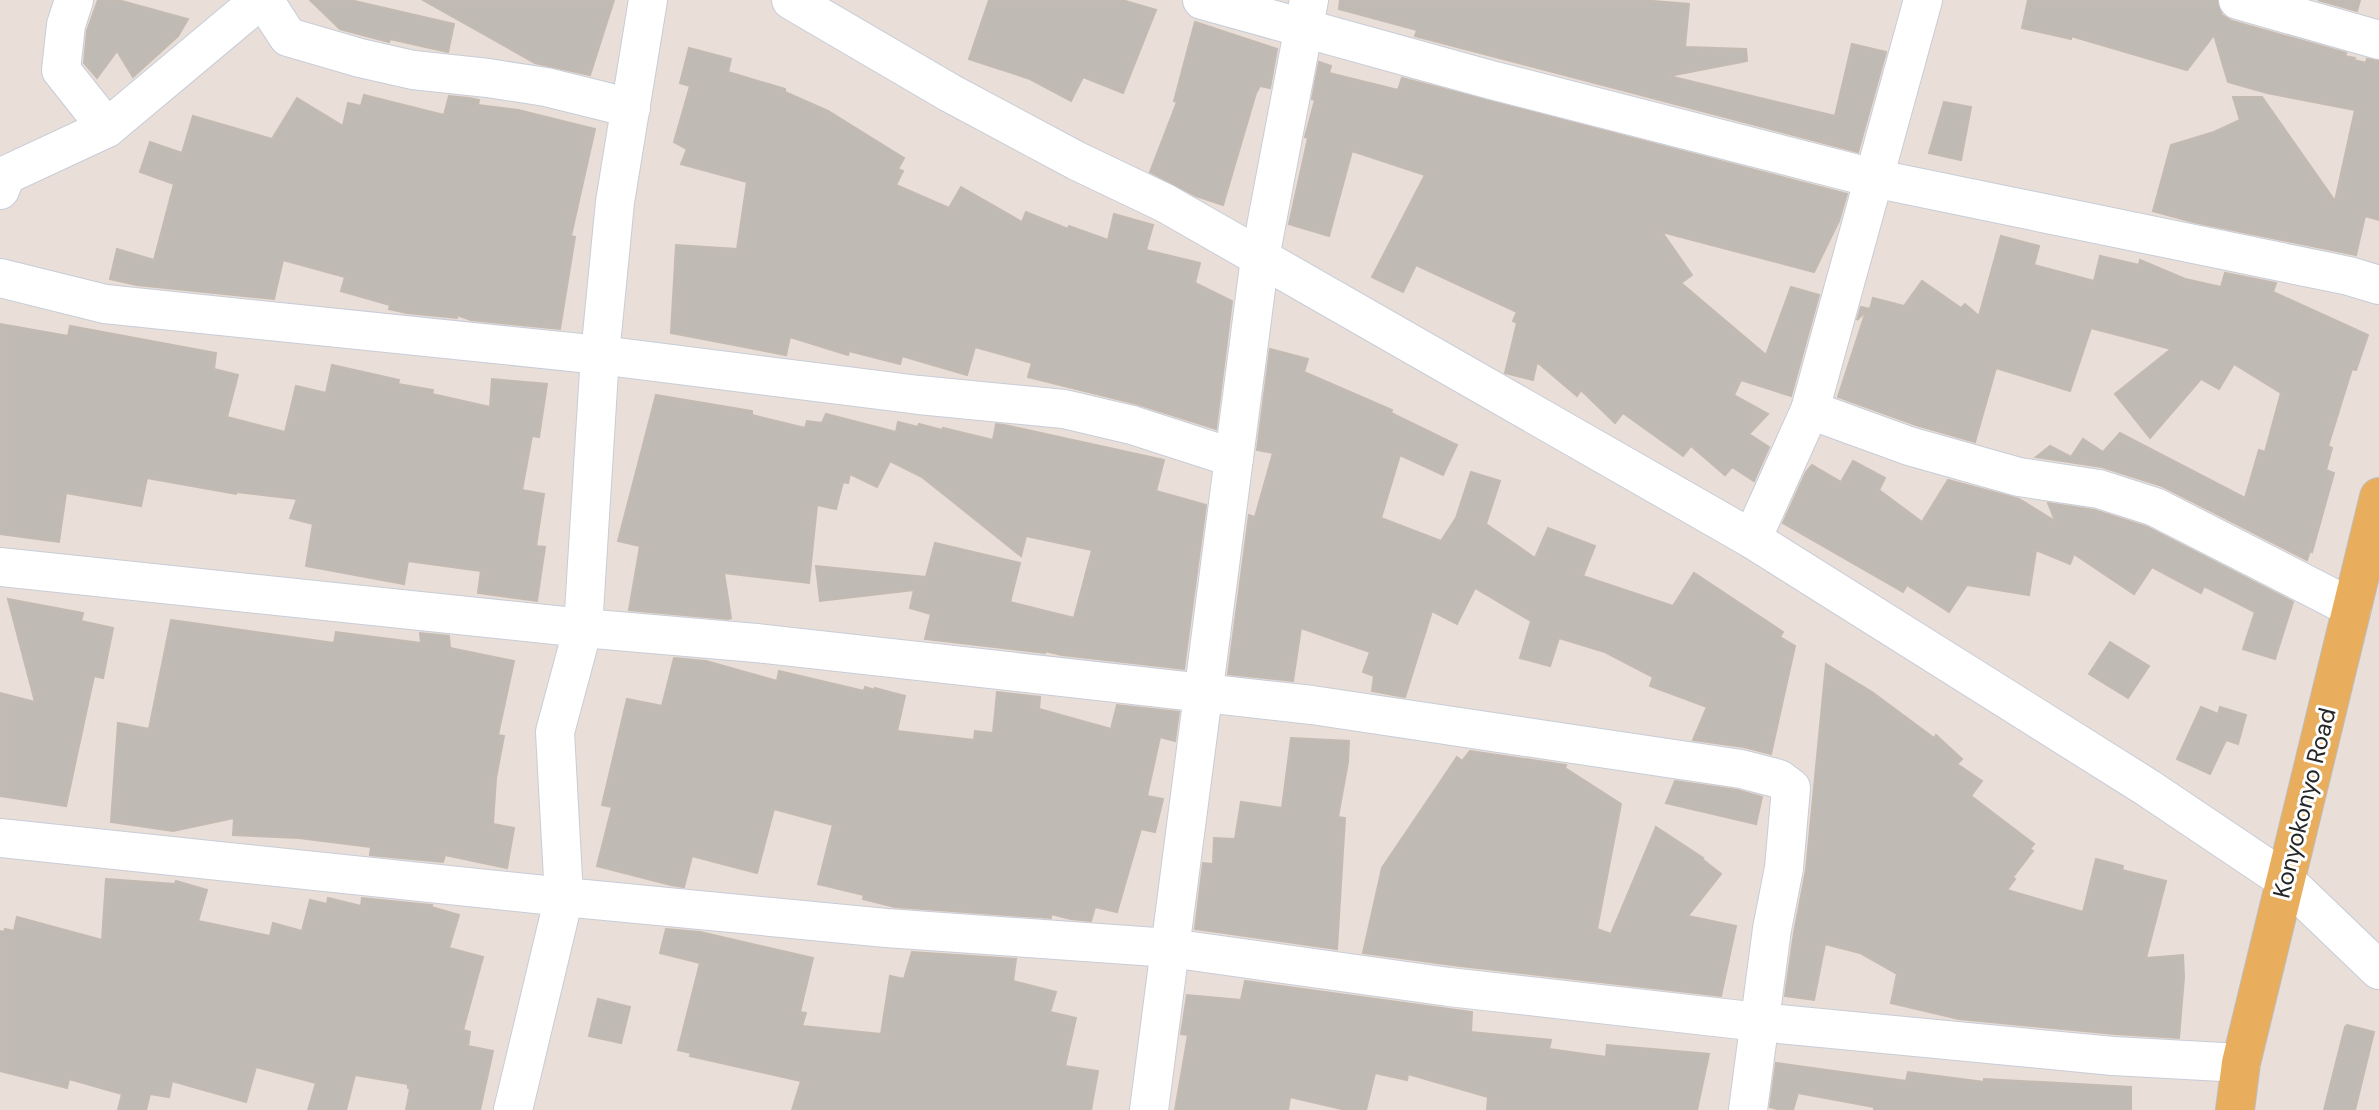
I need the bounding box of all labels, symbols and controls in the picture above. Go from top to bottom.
street label: Konyokonyo Road [2265,705,2343,901]

